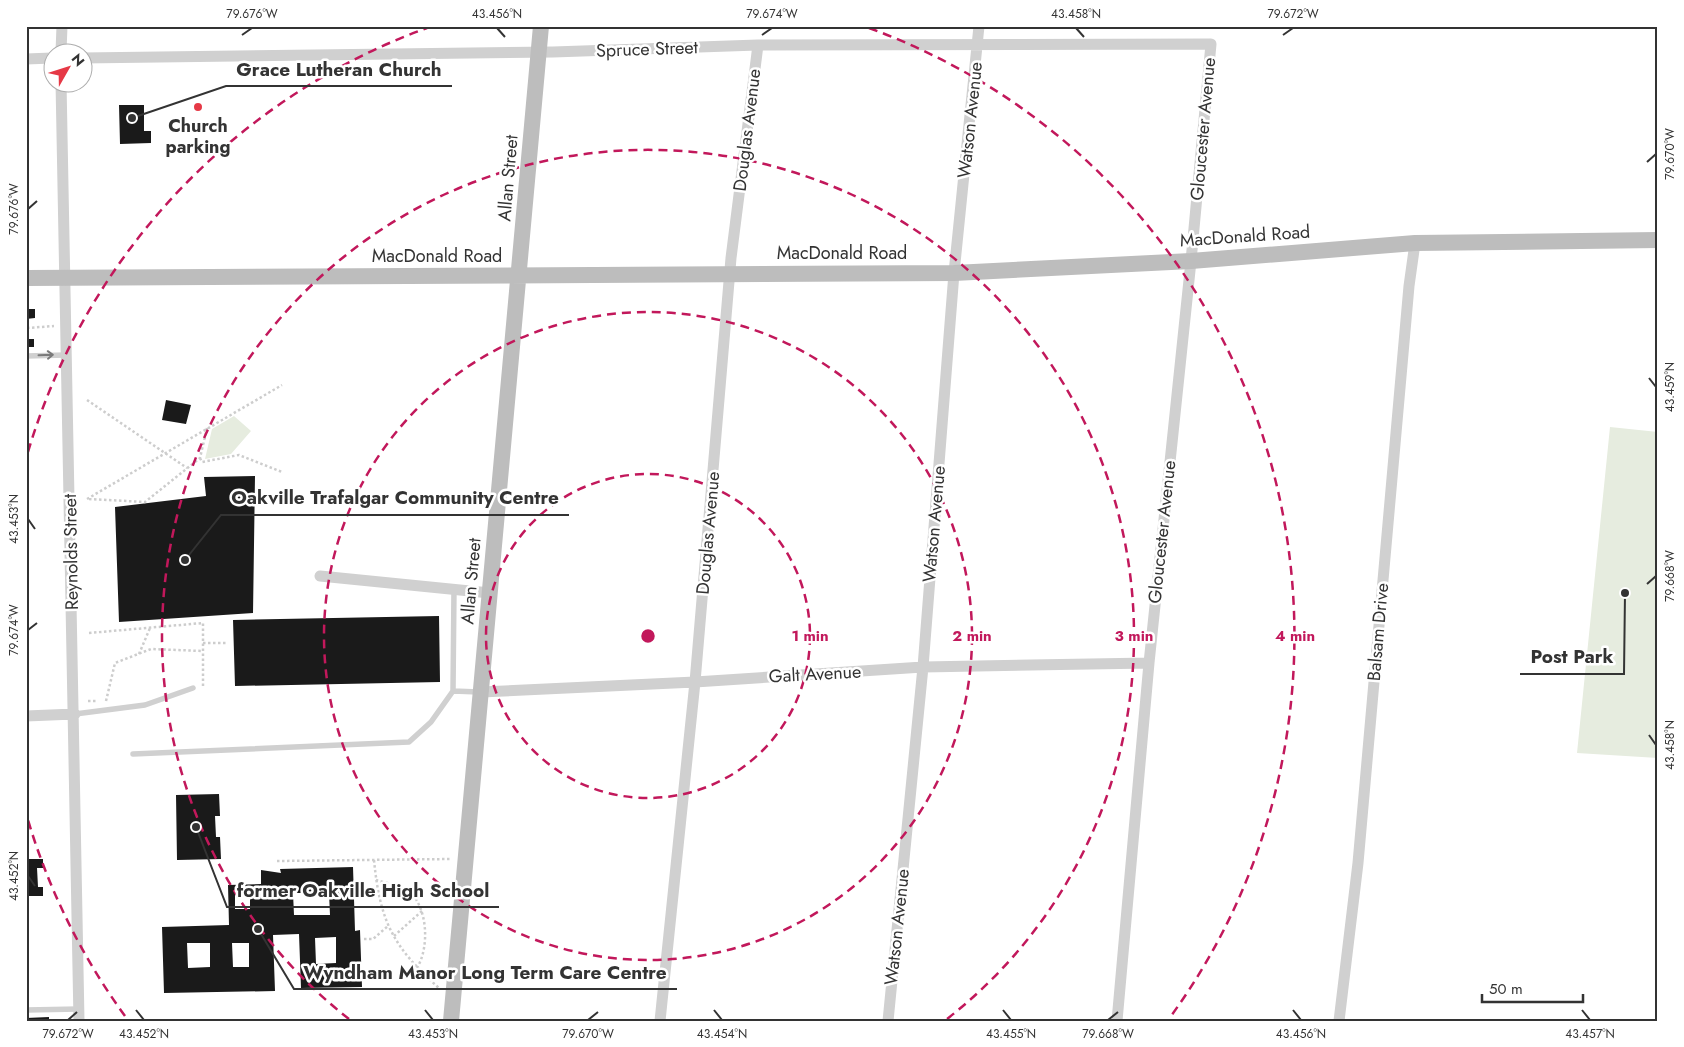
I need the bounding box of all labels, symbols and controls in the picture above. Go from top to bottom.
text: 79.676°W [226,5,278,23]
text: 43.456°N [472,5,522,23]
text: 79.674°W [746,5,798,23]
text: 43.458°N [1051,5,1101,23]
text: 79.672°W [1267,5,1319,23]
street label: Spruce Street [596,34,699,64]
north arrow [42,42,92,92]
text: N [67,49,89,70]
callout: Grace Lutheran Church [226,52,452,86]
text: Grace Lutheran Church [236,56,442,83]
street label: Gloucester Avenue [1184,56,1222,202]
street label: Watson Avenue [951,60,989,180]
street label: Douglas Avenue [727,67,767,193]
marker: Church parking [192,101,204,113]
place label: Church parking [166,113,230,160]
text: 79.670°W [1661,128,1679,180]
street label: Allan Street [491,133,525,222]
text: 79.676°W [5,183,23,235]
street label: MacDonald Road [1179,218,1311,254]
street label: MacDonald Road [777,240,907,266]
street label: MacDonald Road [372,243,502,269]
one-way arrow [38,351,54,360]
text: 43.459°N [1661,362,1679,412]
street label: Gloucester Avenue [1142,459,1182,605]
street label: Watson Avenue [916,465,952,583]
street label: Douglas Avenue [690,470,726,596]
callout: Oakville Trafalgar Community Centre [221,481,569,515]
text: Oakville Trafalgar Community Centre [231,484,559,511]
street label: Reynolds Street [57,493,85,610]
text: 43.453°N [5,494,23,544]
street label: Allan Street [454,536,488,625]
text: 79.668°W [1661,550,1679,602]
street label: Balsam Drive [1361,582,1395,682]
text: 79.674°W [5,604,23,656]
text: 1 min [791,625,829,647]
text: 2 min [952,625,992,647]
text: 3 min [1115,625,1153,647]
text: 4 min [1275,625,1315,647]
centre of rings [639,627,657,645]
callout: Post Park [1520,640,1624,674]
text: Post Park [1530,643,1614,670]
street label: Galt Avenue [768,659,862,689]
text: 43.458°N [1661,720,1679,770]
text: 43.452°N [5,851,23,901]
street label: Watson Avenue [878,867,916,987]
callout: former Oakville High School [227,873,499,907]
text: former Oakville High School [237,877,489,904]
callout: Wyndham Manor Long Term Care Centre [294,955,677,989]
text: Wyndham Manor Long Term Care Centre [303,959,667,986]
scale bar [1482,972,1583,1004]
text: 50 m [1489,978,1523,1000]
text: 79.672°W [42,1025,94,1043]
text: 43.452°N [119,1025,169,1043]
text: 43.453°N [408,1025,458,1043]
text: 79.670°W [562,1025,614,1043]
text: 43.454°N [697,1025,747,1043]
text: 43.455°N [986,1025,1036,1043]
text: 79.668°W [1082,1025,1134,1043]
text: 43.456°N [1276,1025,1326,1043]
text: 43.457°N [1565,1025,1615,1043]

